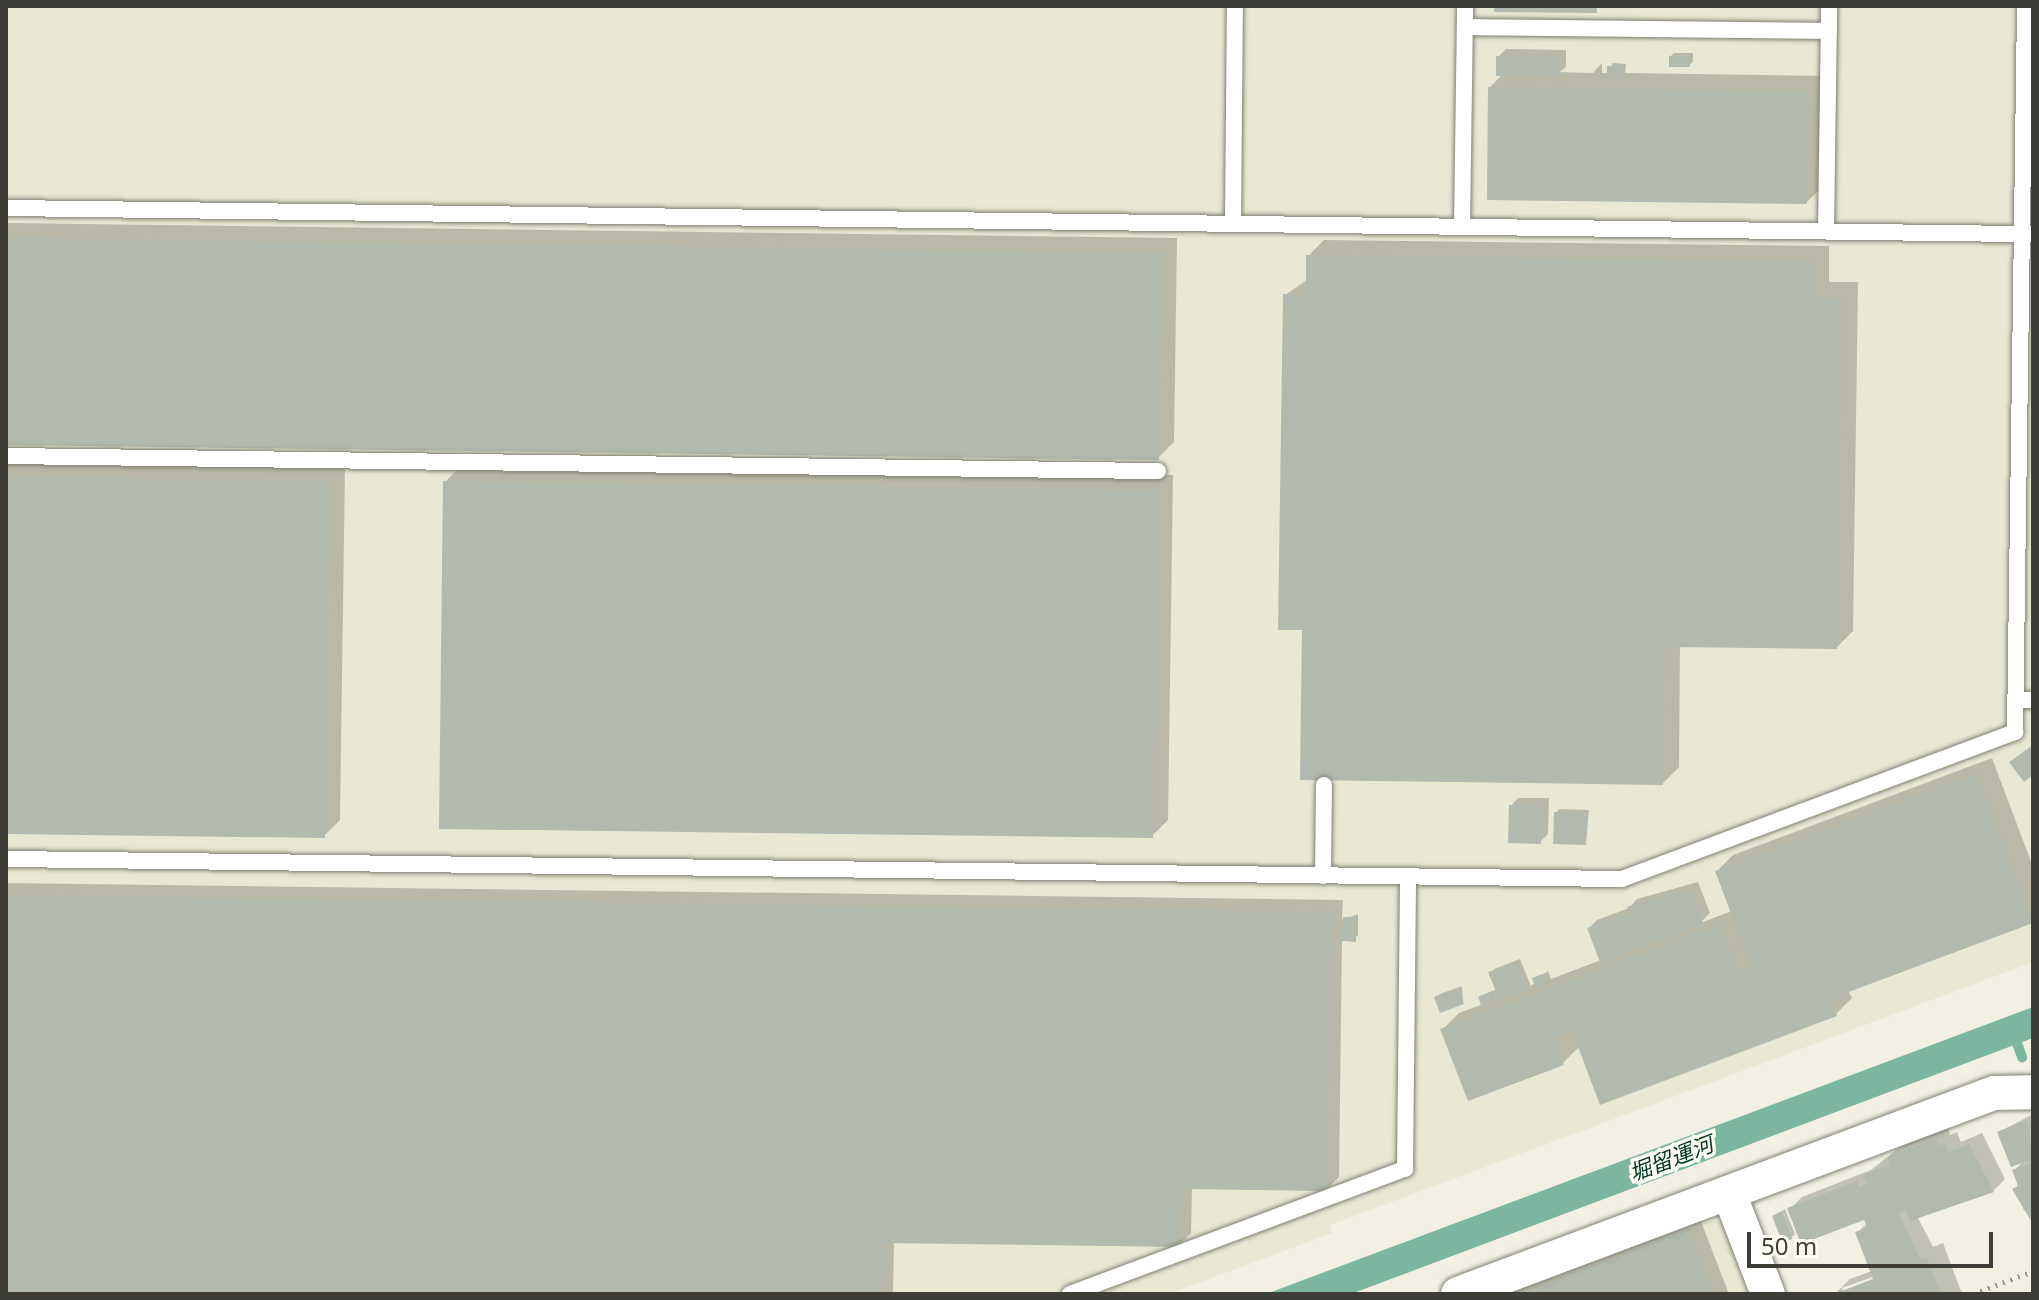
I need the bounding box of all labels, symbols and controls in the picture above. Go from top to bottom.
water label: 堀留運河 [1625,1130,1717,1186]
scale bar [1751,1216,1997,1266]
text: 50 m [1761,1229,1817,1262]

